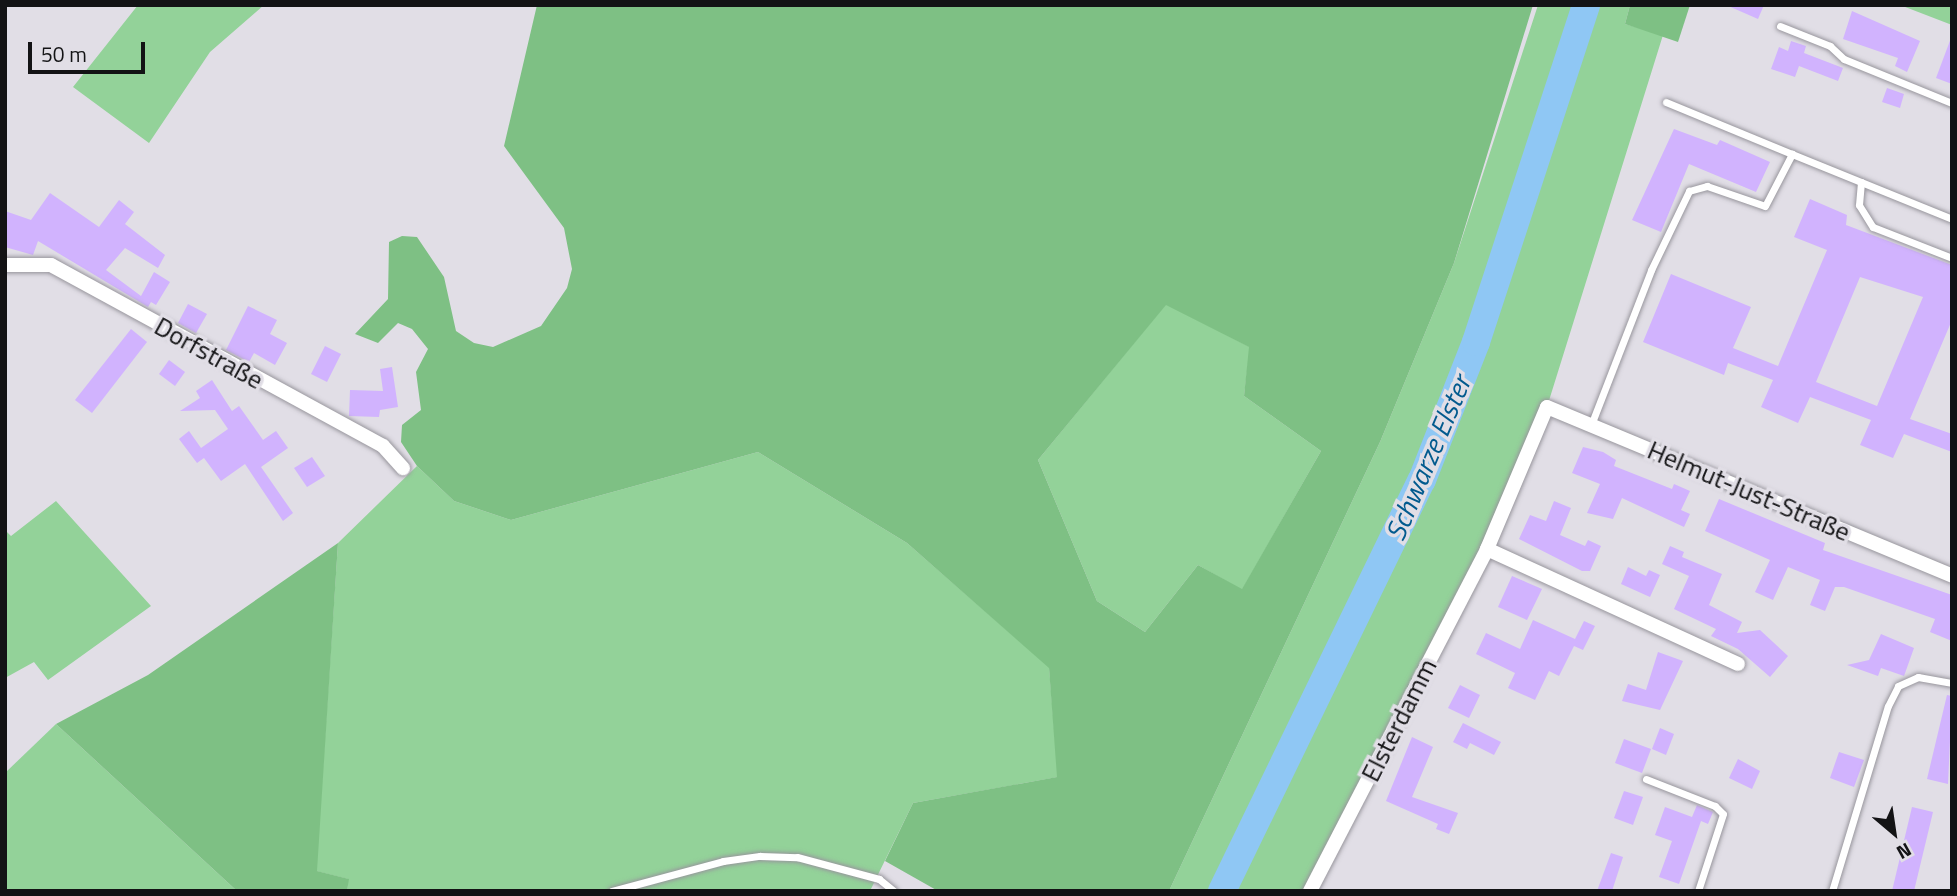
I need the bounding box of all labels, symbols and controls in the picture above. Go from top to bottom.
scale bar [32,28,149,72]
text: 50 m [41,38,87,70]
street label: Dorfstraße [149,310,269,396]
water label: Schwarze Elster [1378,371,1478,545]
street label: Helmut-Just-Straße [1643,434,1855,548]
street label: Elsterdamm [1355,653,1443,787]
north arrow [1859,798,1929,868]
text: N [1892,836,1917,868]

